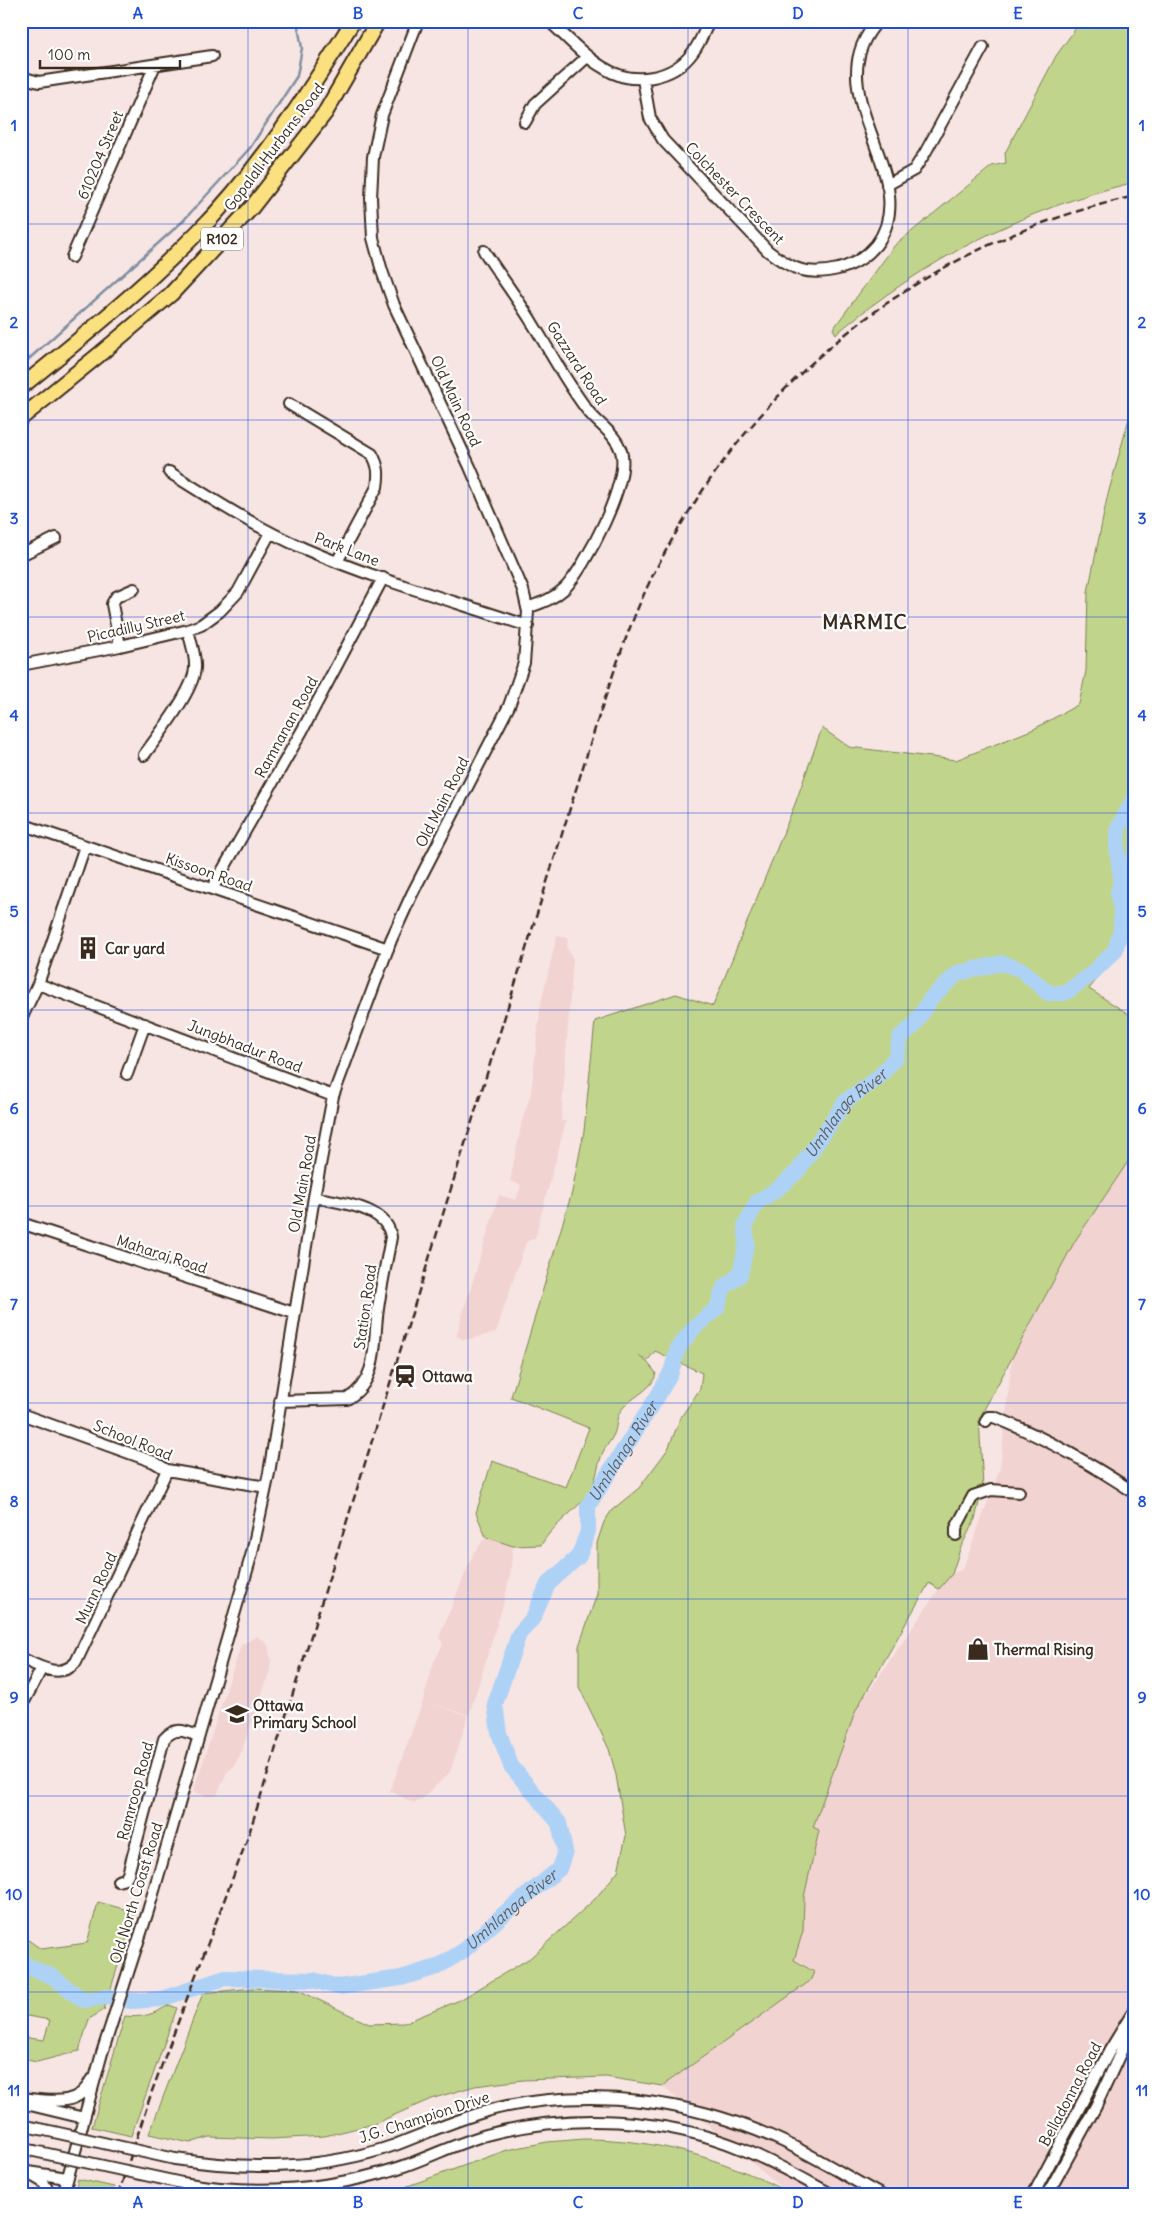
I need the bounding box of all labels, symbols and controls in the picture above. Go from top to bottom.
text: A [133,3,143,23]
text: B [353,3,364,23]
text: C [573,3,584,23]
text: D [792,3,804,23]
text: E [1013,3,1023,23]
scale bar [40,38,180,70]
text: 100 m [48,45,90,64]
street label: Gopalall Hurbans Road [220,79,328,215]
street label: 610204 Street [73,108,127,202]
text: 1 [11,115,17,135]
text: 1 [1139,115,1145,135]
street label: Colchester Crescent [681,138,789,248]
road number: R102 [201,228,243,250]
text: 2 [10,312,19,332]
text: 2 [1138,312,1147,332]
street label: Gazzard Road [543,318,611,408]
street label: Old Main Road [427,352,486,450]
text: 3 [9,508,19,528]
text: 3 [1137,508,1147,528]
street label: Park Lane [312,528,382,570]
street label: Picadilly Street [85,606,187,646]
district label: MARMIC [822,609,908,634]
street label: Ramnanan Road [250,673,322,781]
text: 4 [9,705,19,725]
text: 4 [1137,705,1147,725]
street label: Old Main Road [411,754,473,850]
street label: Kissoon Road [163,848,255,896]
text: 5 [9,901,19,921]
text: 5 [1137,901,1147,921]
building icon: Car yard [75,935,101,961]
place label: Car yard [105,939,165,959]
street label: Jungbhadur Road [185,1015,305,1077]
water label: Umhlanga River [800,1063,893,1161]
text: 6 [9,1098,19,1118]
text: 6 [1137,1098,1147,1118]
street label: Old Main Road [284,1134,320,1234]
street label: Maharaj Road [114,1230,210,1278]
street label: Station Road [350,1263,380,1351]
text: 7 [10,1294,18,1314]
text: 7 [1138,1294,1146,1314]
station icon: Ottawa [392,1363,418,1389]
place label: Ottawa [422,1367,473,1386]
water label: Umhlanga River [584,1395,663,1505]
street label: School Road [91,1416,175,1465]
text: 8 [9,1491,19,1511]
text: 8 [1137,1491,1147,1511]
street label: Munn Road [71,1549,121,1627]
shop icon: Thermal Rising [965,1636,991,1662]
place label: Thermal Rising [994,1640,1094,1660]
text: 9 [9,1687,19,1707]
text: 9 [1137,1687,1147,1707]
place label: Ottawa Primary School [253,1696,356,1733]
school or university icon: Ottawa Primary School [224,1701,250,1727]
street label: Ramroop Road [113,1739,157,1842]
street label: Old North Coast Road [105,1820,167,1966]
water label: Umhlanga River [461,1863,563,1954]
text: 10 [6,1884,22,1904]
text: 10 [1134,1884,1150,1904]
street label: Belladonna Road [1035,2039,1105,2149]
text: 11 [8,2080,20,2100]
text: 11 [1136,2080,1148,2100]
street label: J.G. Champion Drive [356,2087,492,2147]
text: A [133,2192,143,2212]
text: B [353,2192,364,2212]
text: C [573,2192,584,2212]
text: D [792,2192,804,2212]
text: E [1013,2192,1023,2212]

